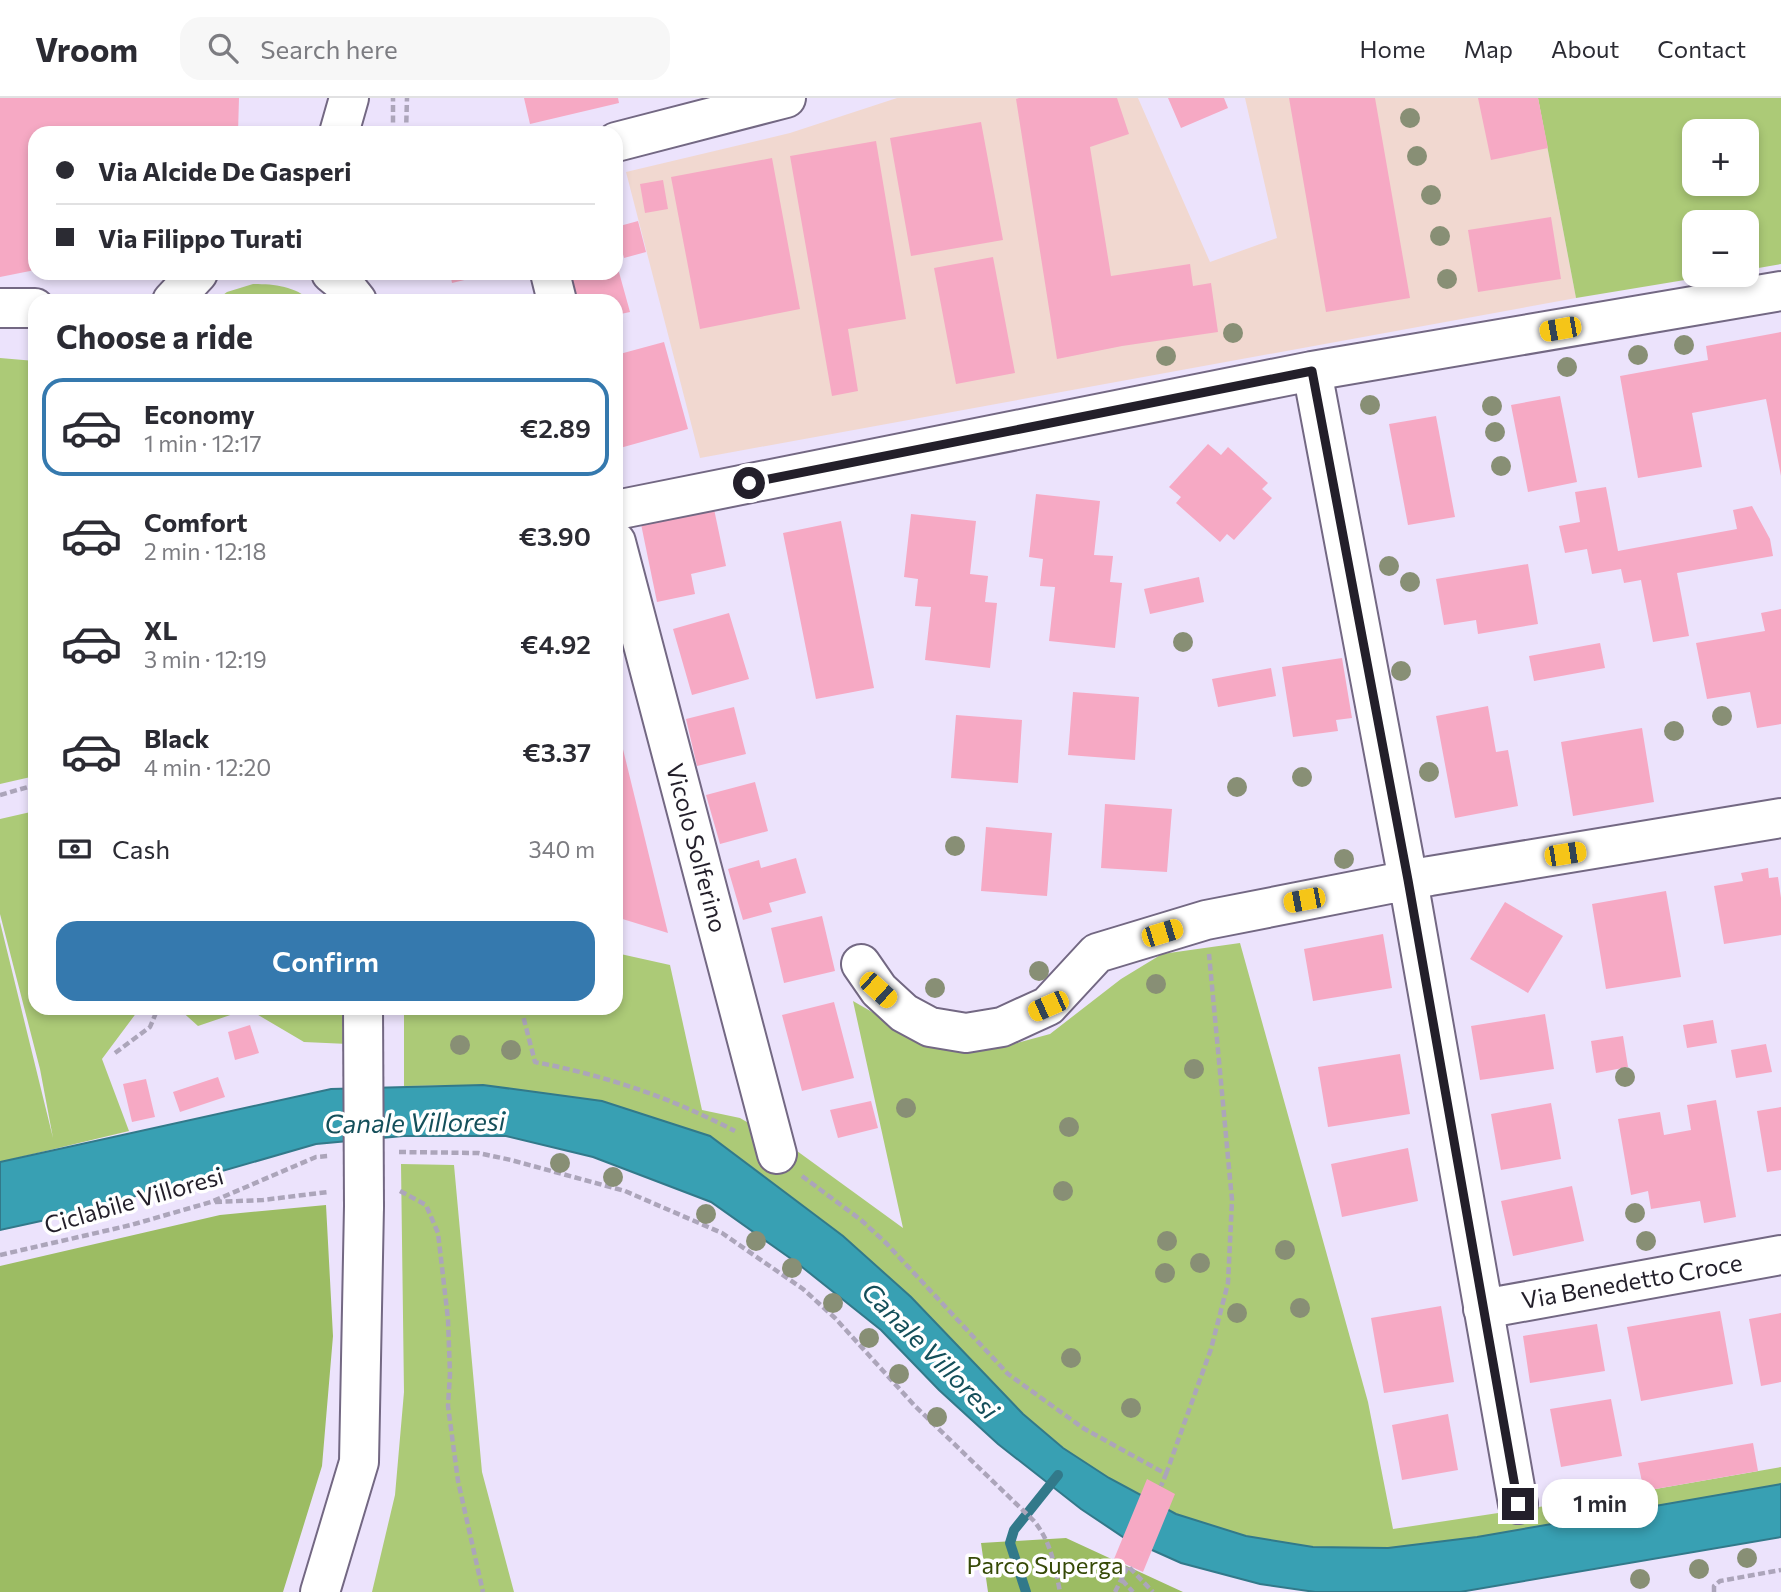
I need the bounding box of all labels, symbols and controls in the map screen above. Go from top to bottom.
search box [180,17,670,80]
text: Vroom [35,28,138,69]
icon: search [204,29,242,67]
text: Search here [260,33,398,64]
text: Home [1360,34,1426,63]
text: Map [1464,34,1513,63]
text: About [1551,34,1619,63]
text: Contact [1657,34,1746,63]
map controls [1682,119,1759,287]
button: + [1682,119,1759,196]
text: Via Alcide De Gasperi [98,155,351,186]
button: − [1682,210,1759,287]
text: Via Filippo Turati [98,222,303,253]
car [1538,315,1583,343]
text: Choose a ride [56,316,253,356]
icon: car [60,396,123,459]
text: Economy [144,398,255,429]
text: €2.89 [520,412,591,443]
text: 1 min · 12:17 [144,429,262,457]
route start [733,467,765,499]
icon: car [60,504,123,567]
text: Comfort [144,506,247,537]
text: €3.90 [519,520,591,551]
text: 2 min · 12:18 [144,537,266,565]
icon: car [60,612,123,675]
text: XL [144,614,178,645]
text: €4.92 [520,628,591,659]
text: 3 min · 12:19 [144,645,267,673]
icon: car [60,720,123,783]
text: Black [144,722,210,753]
text: €3.37 [522,736,591,767]
text: 4 min · 12:20 [144,753,271,781]
street label: Vicolo Solferino [661,760,734,935]
icon: cash [56,830,94,868]
text: Cash [112,833,170,864]
text: 340 m [529,835,595,863]
car [1543,840,1588,868]
car [1282,886,1327,914]
car [1139,917,1186,949]
button: Confirm [56,921,595,1001]
car [856,968,901,1012]
car [1025,988,1072,1024]
water label: Canale Villoresi [324,1104,507,1139]
street label: Ciclabile Villoresi [41,1160,226,1239]
street label: Via Benedetto Croce [1519,1247,1744,1314]
water label: Canale Villoresi [856,1275,1007,1426]
callout: 1 min [1542,1480,1658,1528]
route end [1502,1488,1534,1520]
text: 1 min [1573,1489,1627,1517]
park label: Parco Superga [967,1550,1123,1579]

